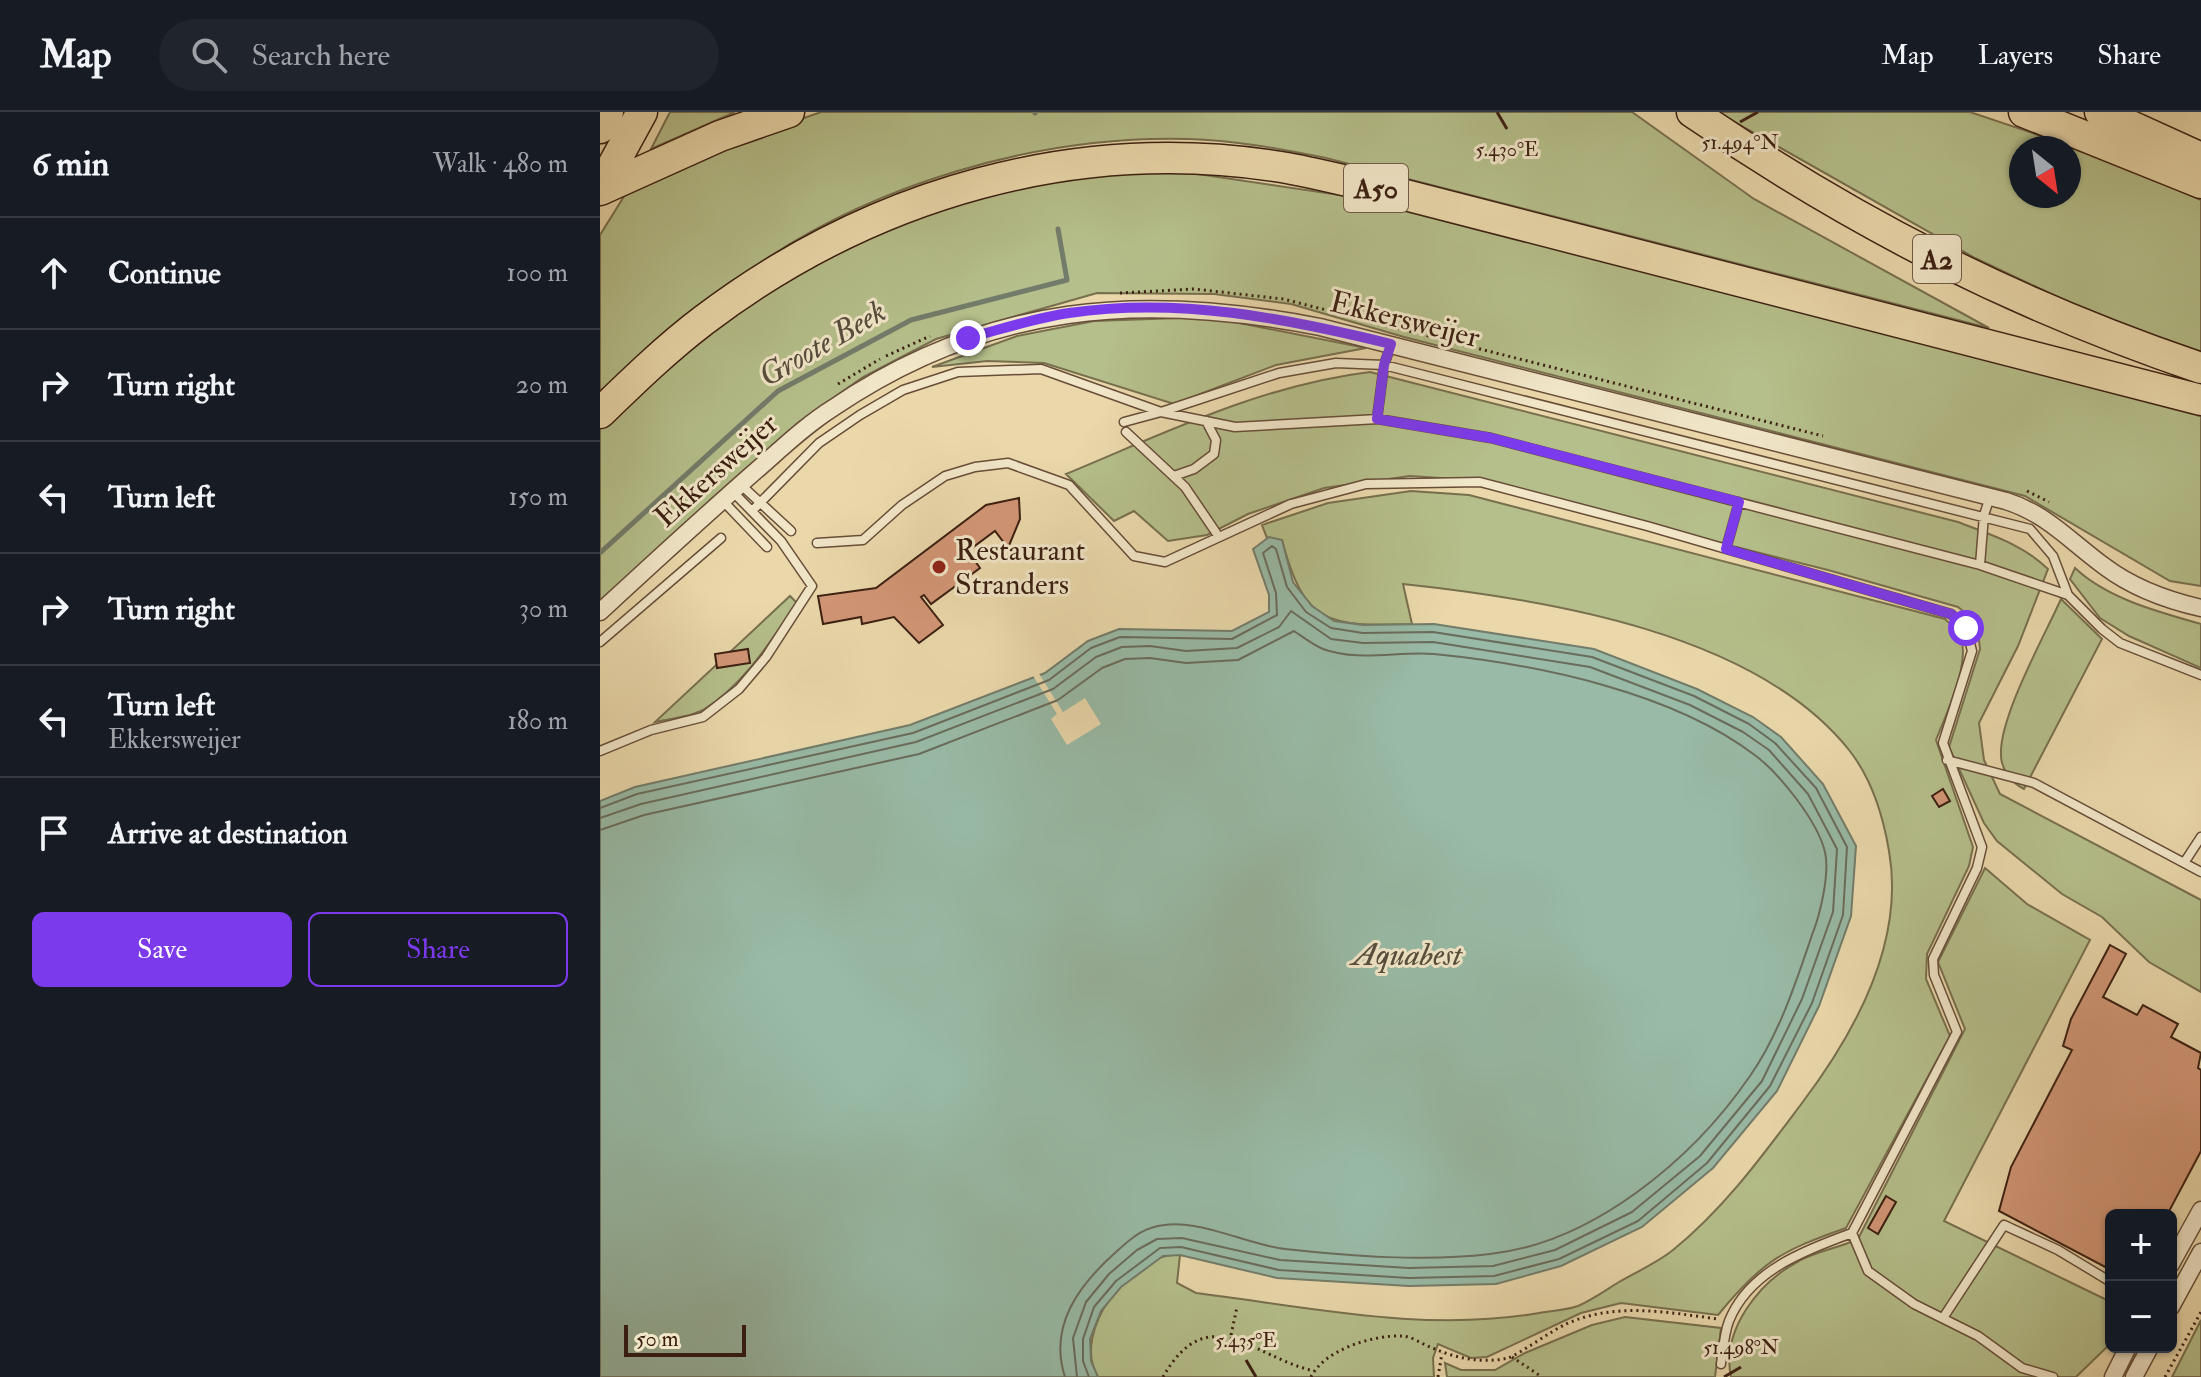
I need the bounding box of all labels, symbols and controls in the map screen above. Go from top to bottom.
search box [159,19,719,91]
text: Map [40,31,111,79]
icon: search [187,33,231,77]
text: Search here [251,37,390,74]
text: Map [1881,38,1934,73]
text: Layers [1978,38,2053,73]
text: Share [2097,38,2161,73]
text: 51.494°N [1702,130,1779,155]
north arrow [2009,136,2081,208]
text: 5.430°E [1476,137,1538,162]
text: 6 min [32,143,109,186]
text: Walk · 480 m [433,148,568,180]
road number: A50 [1344,164,1408,212]
road number: A2 [1913,235,1961,283]
icon: ahead [32,251,76,295]
text: Continue [108,255,221,292]
text: 100 m [507,257,568,289]
street label: Ekkersweijer [1326,283,1484,356]
water label: Groote Beek [752,291,893,396]
route end [950,320,986,356]
icon: right [32,363,76,407]
text: Turn right [108,367,235,404]
text: 20 m [516,369,568,401]
street label: Ekkersweijer [647,405,786,535]
icon: left [32,475,76,519]
text: Turn left [108,479,215,516]
text: 150 m [509,481,568,513]
place label: Restaurant Stranders [955,532,1085,603]
marker: Restaurant Stranders [930,558,948,576]
icon: right [32,587,76,631]
text: Turn right [108,591,235,628]
text: 30 m [519,593,568,625]
route start [1948,610,1984,646]
text: Turn left [108,687,215,724]
icon: left [32,699,76,743]
text: 180 m [508,705,568,737]
text: Ekkersweijer [108,724,241,756]
icon: arrive [32,811,76,855]
text: Arrive at destination [108,815,348,852]
button: Save [32,912,292,987]
button: Share [308,912,568,987]
water label: Aquabest [1349,935,1464,975]
map controls [2105,1209,2177,1353]
button: + [2105,1209,2177,1281]
button: − [2105,1281,2177,1353]
scale bar [624,1321,746,1357]
text: 50 m [636,1325,678,1353]
text: 5.435°E [1215,1328,1277,1353]
text: 51.498°N [1703,1335,1779,1360]

